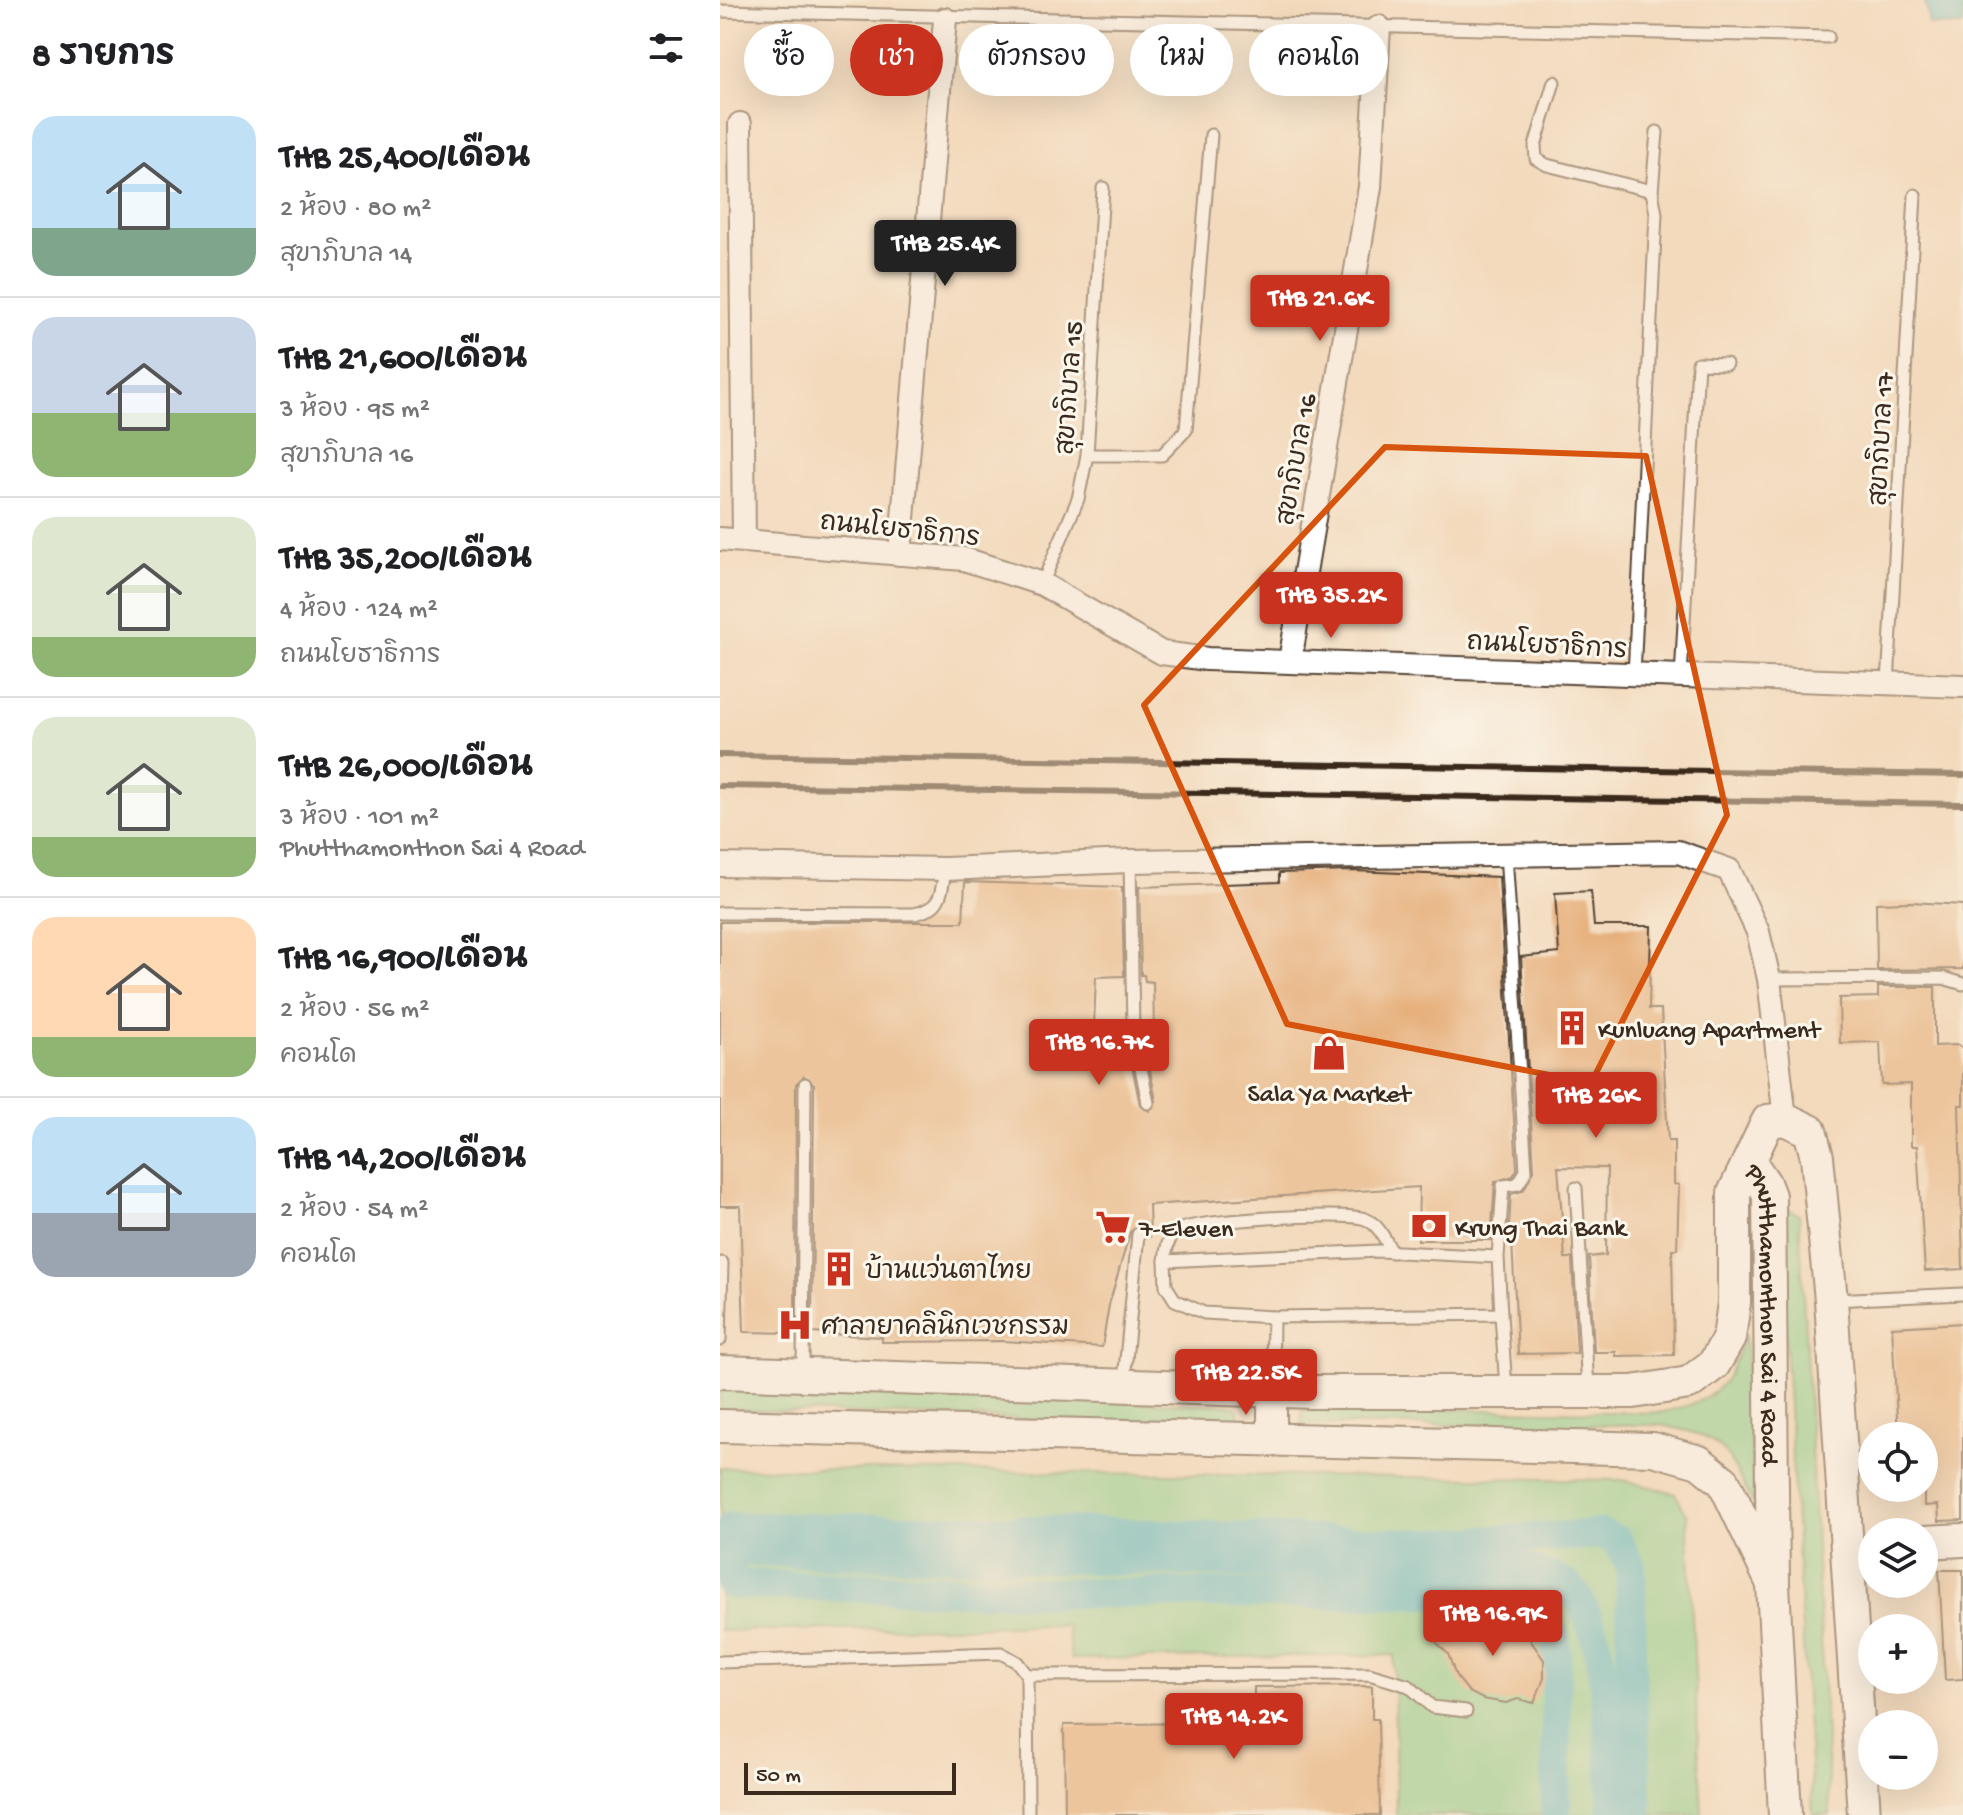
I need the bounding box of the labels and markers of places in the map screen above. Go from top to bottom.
pin: THB 25.4K [853,220,1037,288]
pin: THB 21.6K [1228,275,1412,343]
pin: THB 35.2K [1239,572,1423,640]
building icon: Kunluang Apartment [1553,1009,1591,1047]
place label: Kunluang Apartment [1598,1017,1822,1048]
pin: THB 16.7K [1007,1019,1191,1087]
shop icon: Sala Ya Market [1310,1034,1348,1072]
pin: THB 26K [1522,1072,1670,1140]
place label: Sala Ya Market [1248,1081,1413,1112]
bank icon: Krung Thai Bank [1410,1207,1448,1245]
supermarket icon: 7-Eleven [1094,1208,1132,1246]
place label: Krung Thai Bank [1455,1215,1628,1246]
place label: 7-Eleven [1138,1216,1234,1247]
building icon: บ้านแว่นตาไทย [820,1250,858,1288]
place label: บ้านแว่นตาไทย [865,1253,1032,1289]
hospital icon: ศาลายาคลินิกเวชกรรม [776,1306,814,1344]
place label: ศาลายาคลินิกเวชกรรม [821,1310,1069,1345]
pin: THB 22.5K [1154,1349,1338,1417]
pin: THB 16.9K [1401,1590,1585,1658]
pin: THB 14.2K [1142,1693,1326,1761]

